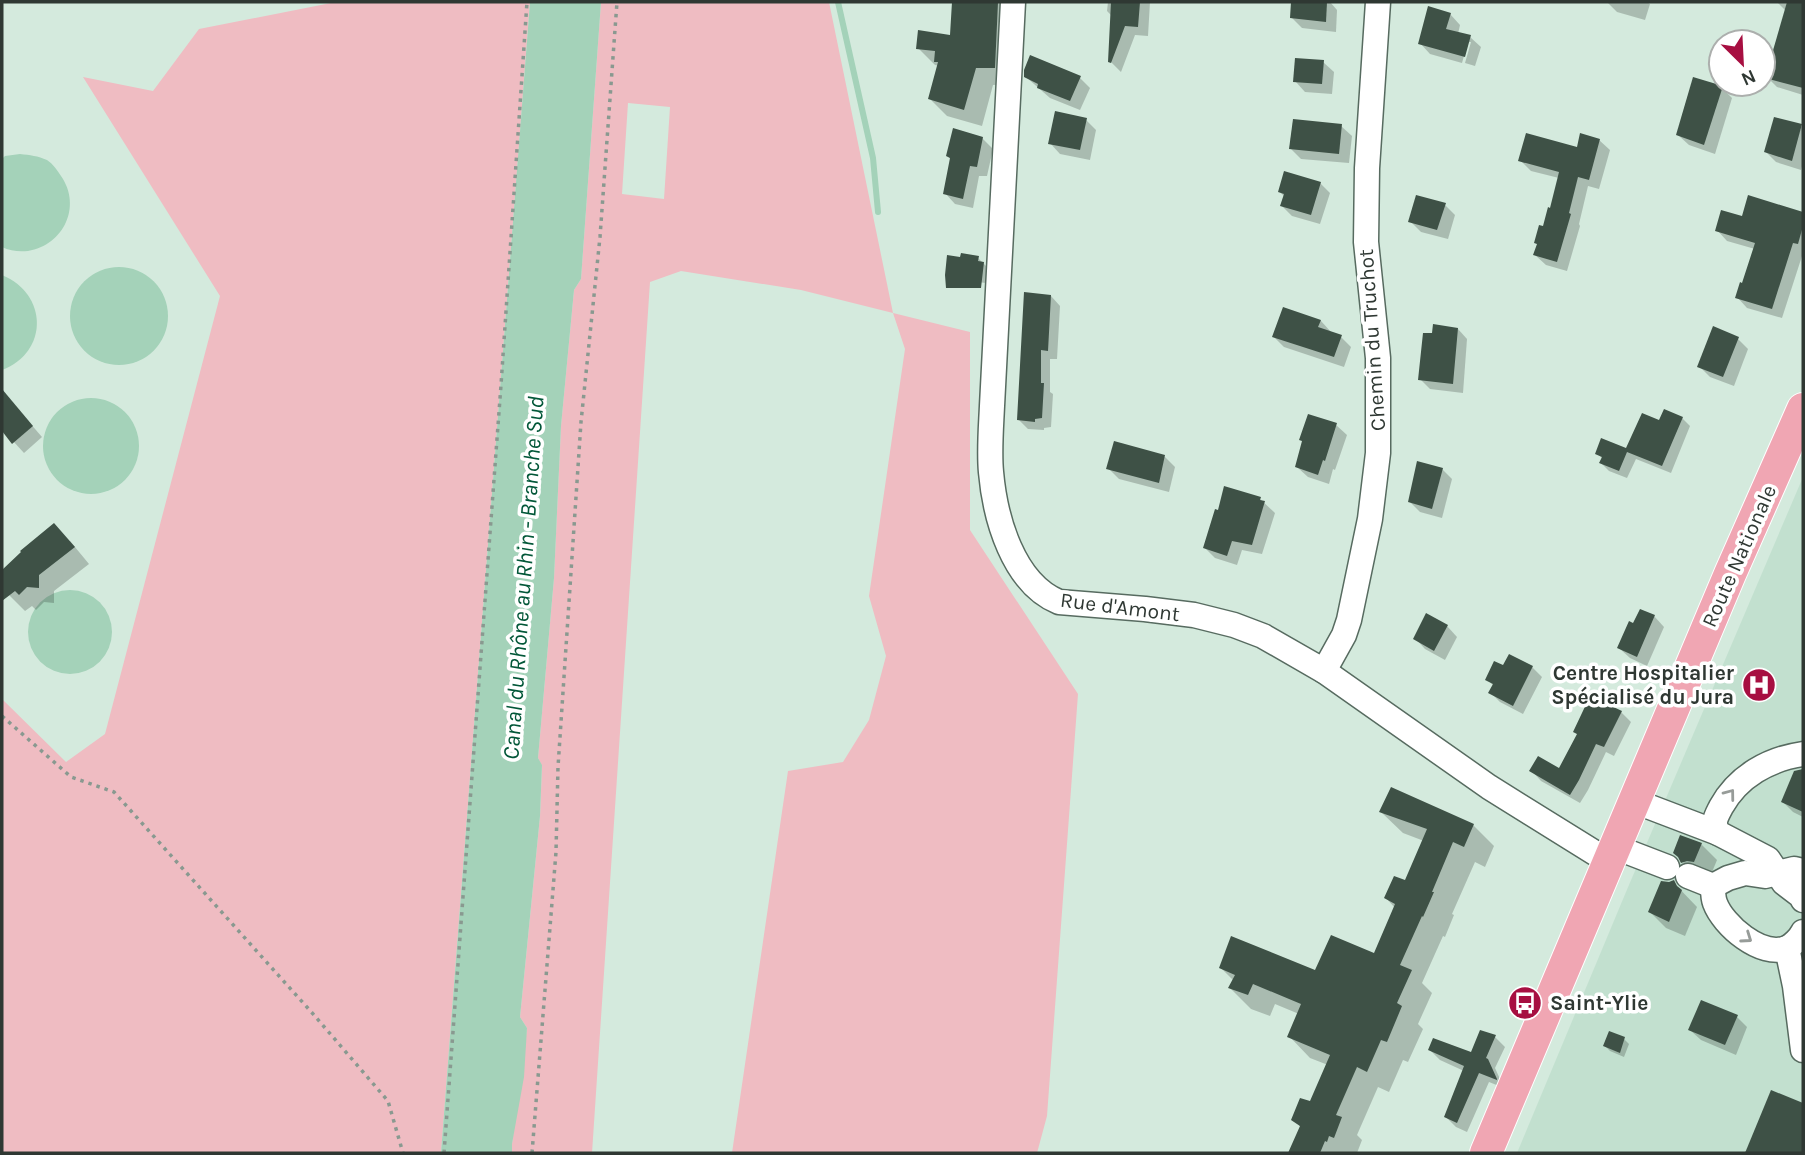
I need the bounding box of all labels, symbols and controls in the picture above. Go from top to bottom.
north arrow [1707,28,1777,98]
text: N [1738,65,1759,90]
street label: Chemin du Truchot [1354,248,1390,432]
water label: Canal du Rhône au Rhin - Branche Sud [497,395,550,761]
street label: Route Nationale [1697,481,1781,631]
street label: Rue d'Amont [1059,588,1181,626]
place label: Centre Hospitalier Spécialisé du Jura [1551,661,1735,709]
hospital icon: Centre Hospitalier Spécialisé du Jura [1740,666,1778,704]
one-way arrow [1722,789,1735,802]
one-way arrow [1739,930,1752,942]
bus stop icon: Saint-Ylie [1506,984,1544,1022]
place label: Saint-Ylie [1550,991,1649,1015]

